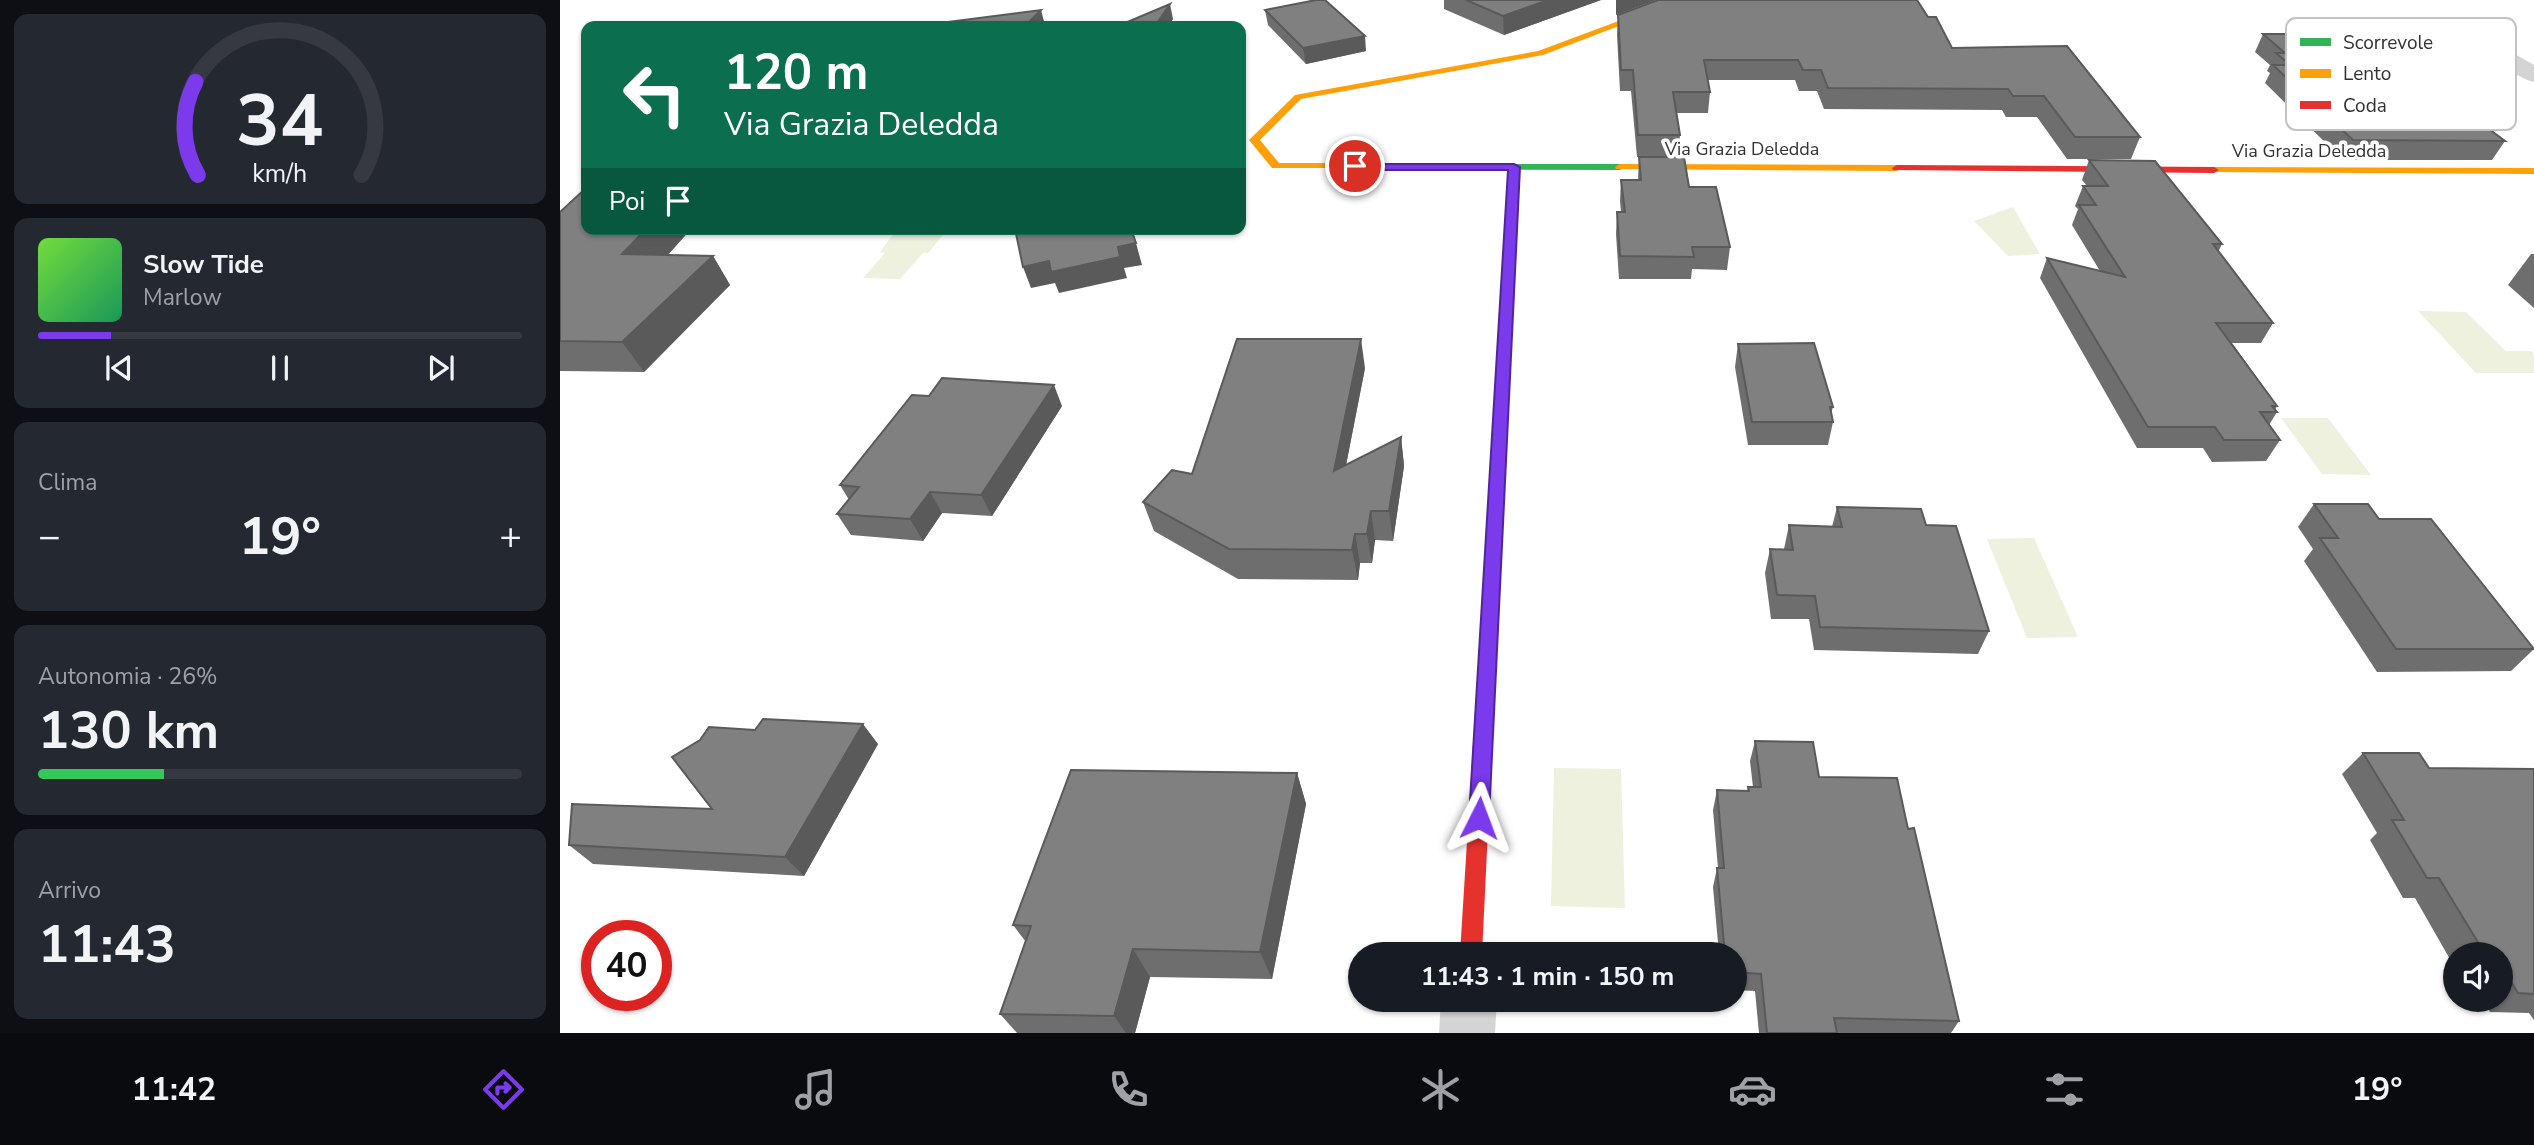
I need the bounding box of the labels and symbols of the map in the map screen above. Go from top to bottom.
legend [2286,18,2516,130]
text: Scorrevole [2343,30,2433,56]
text: Lento [2343,61,2391,87]
text: Coda [2343,93,2387,119]
pin [1325,136,1385,196]
street label: Via Grazia Deledda [1664,137,1819,161]
street label: Via Grazia Deledda [2231,139,2386,163]
position arrow [1442,781,1516,855]
speed limit sign: 40 [581,920,672,1011]

